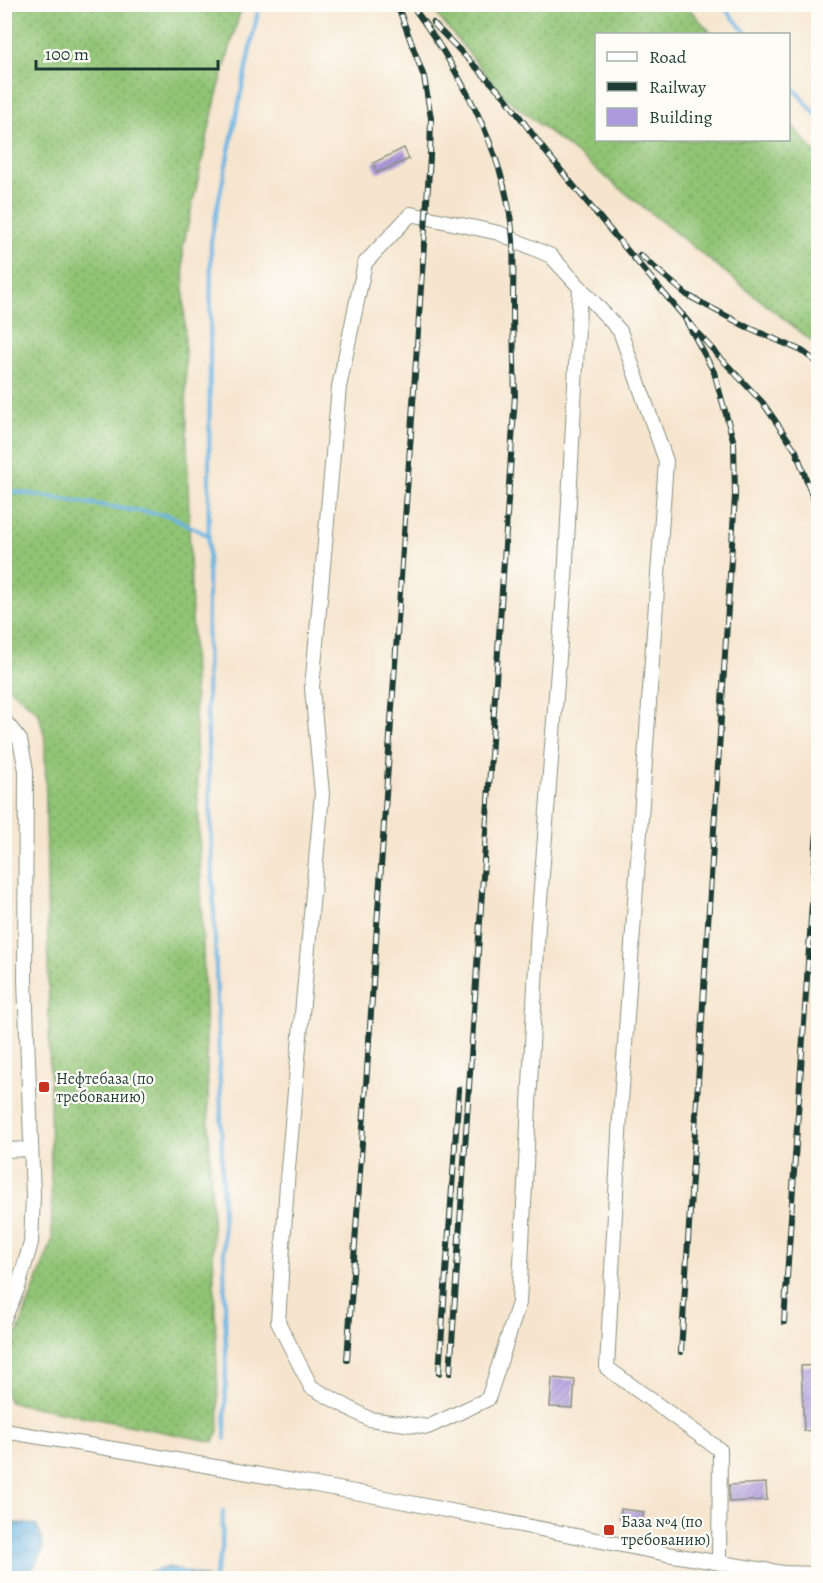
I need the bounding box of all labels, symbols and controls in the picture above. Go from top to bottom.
scale bar [36,33,218,71]
legend [595,33,790,141]
text: 100 m [45,42,89,66]
text: Road [649,45,687,69]
text: Railway [649,75,707,99]
text: Building [649,105,713,129]
place label: Нефтебаза (по требованию) [56,1068,154,1108]
marker: Нефтебаза (по требованию) [37,1080,51,1094]
place label: База №4 (по требованию) [621,1511,710,1551]
marker: База №4 (по требованию) [602,1523,616,1537]

